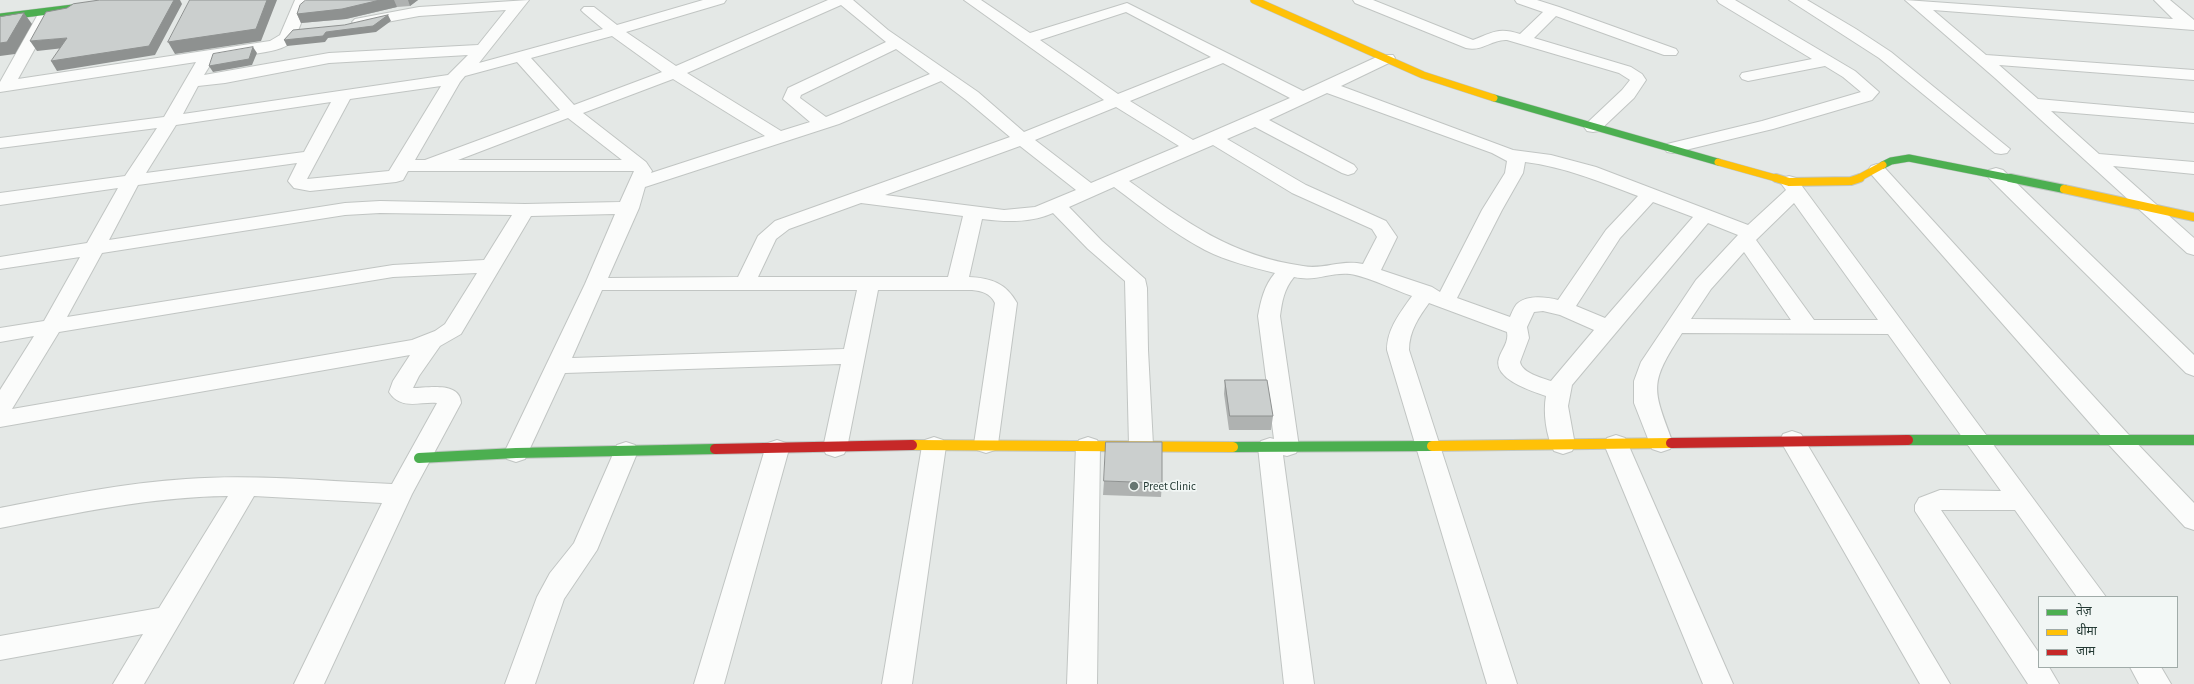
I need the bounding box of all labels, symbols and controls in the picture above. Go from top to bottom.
place label: Preet Clinic [1143,479,1196,493]
marker: Preet Clinic [1128,480,1140,492]
legend [2038,596,2178,668]
text: तेज़ [2076,605,2092,617]
text: धीमा [2076,625,2097,637]
text: जाम [2076,645,2095,657]

